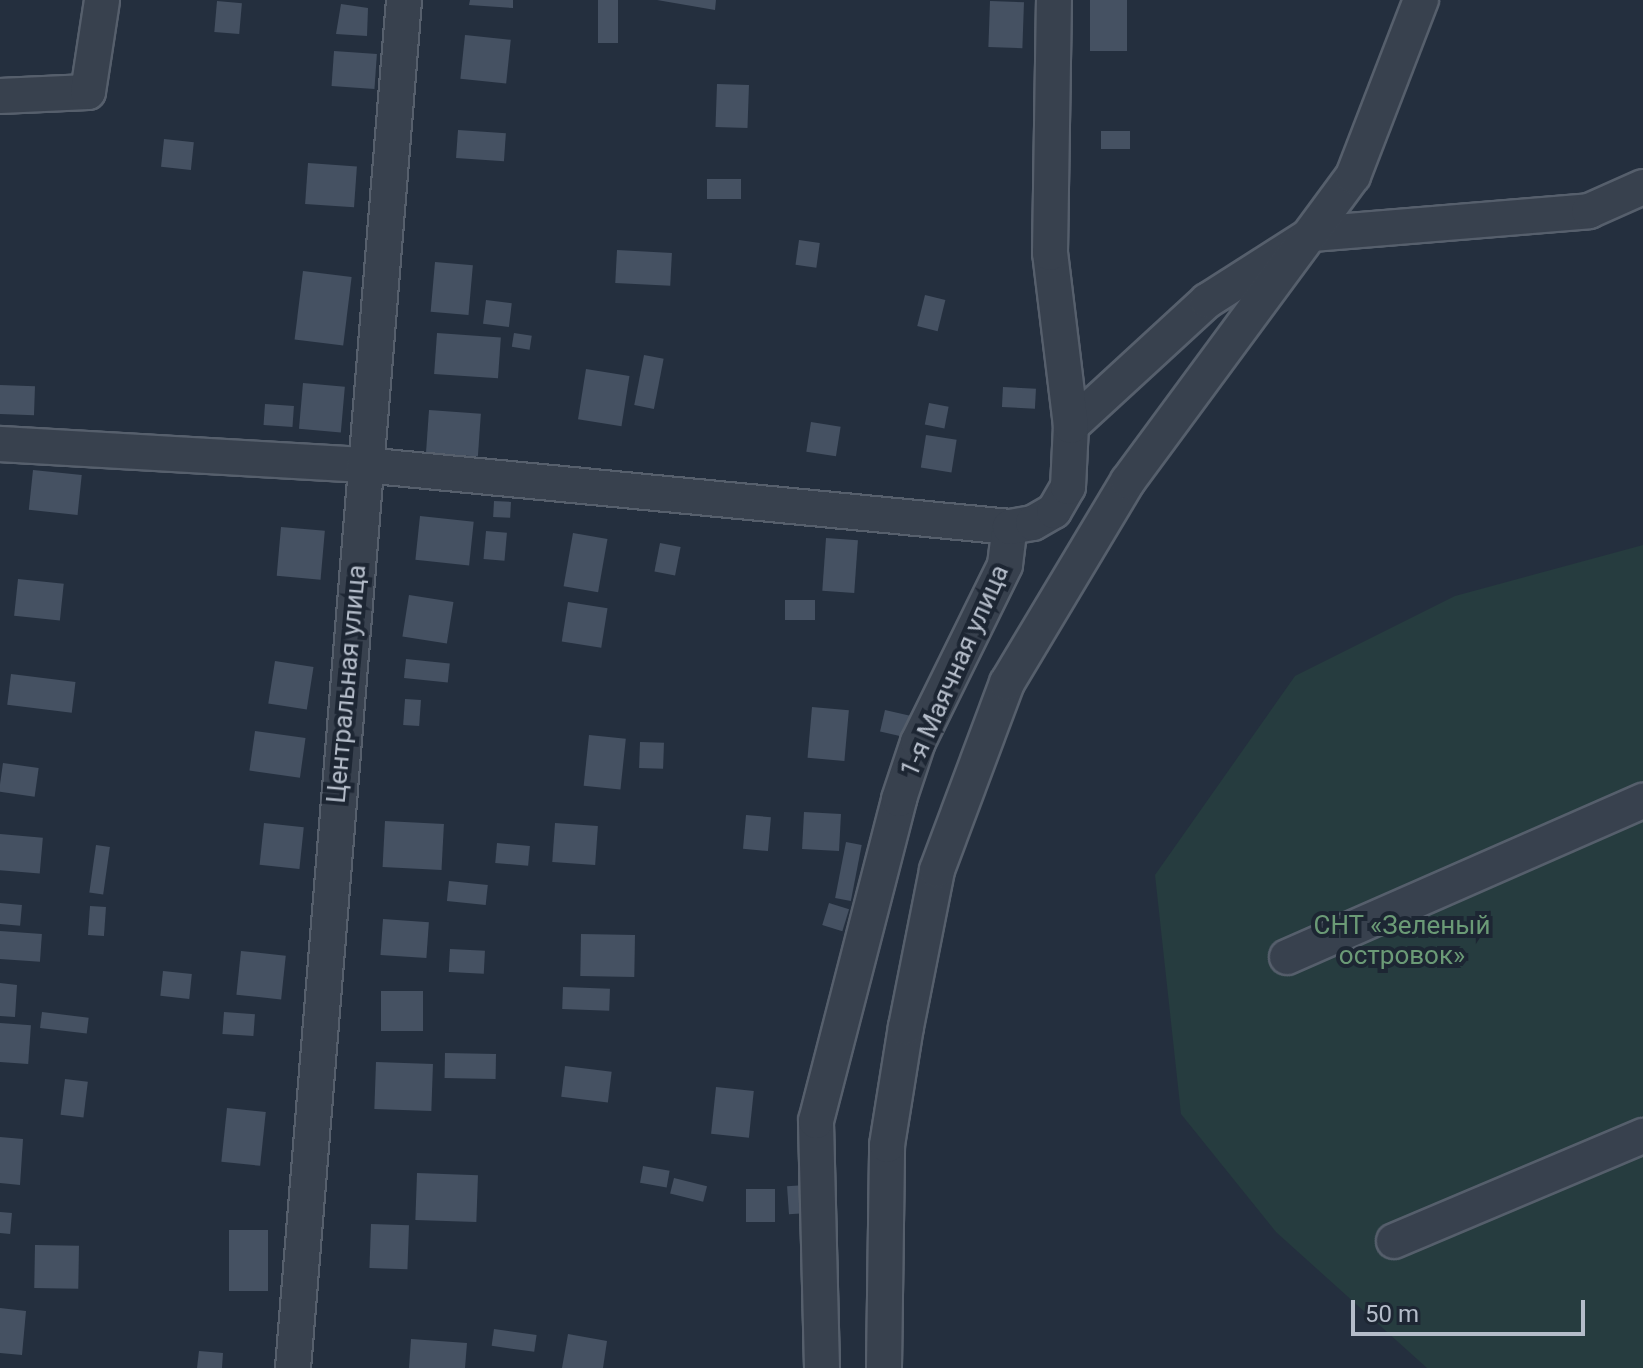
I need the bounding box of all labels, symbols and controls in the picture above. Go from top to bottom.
street label: 1-я Маячная улица [894,560,1016,782]
street label: Центральная улица [321,563,373,805]
park label: СНТ «Зеленый островок» [1313,910,1491,972]
scale bar [1355,1284,1589,1334]
text: 50 m [1365,1300,1419,1328]

